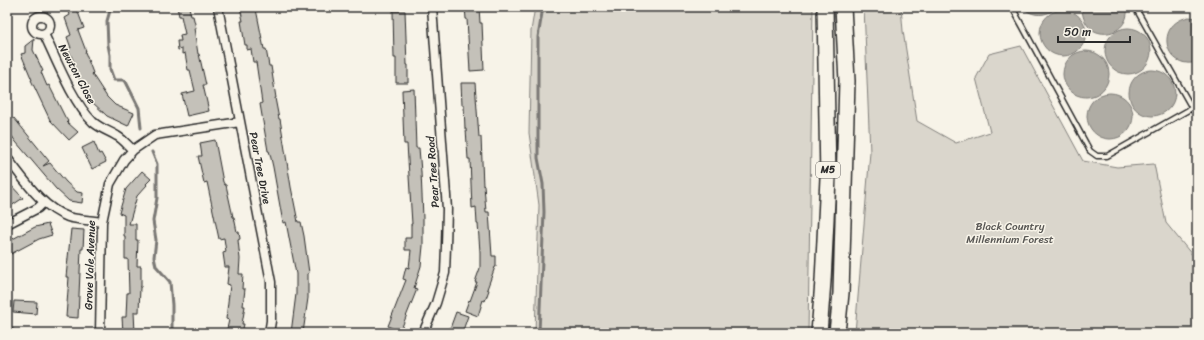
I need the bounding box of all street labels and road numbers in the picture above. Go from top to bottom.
street label: Newton Close [53,40,101,108]
street label: Pear Tree Drive [244,130,276,206]
street label: Pear Tree Road [421,134,445,209]
road number: M5 [816,162,840,178]
street label: Grove Vale Avenue [79,219,101,310]

